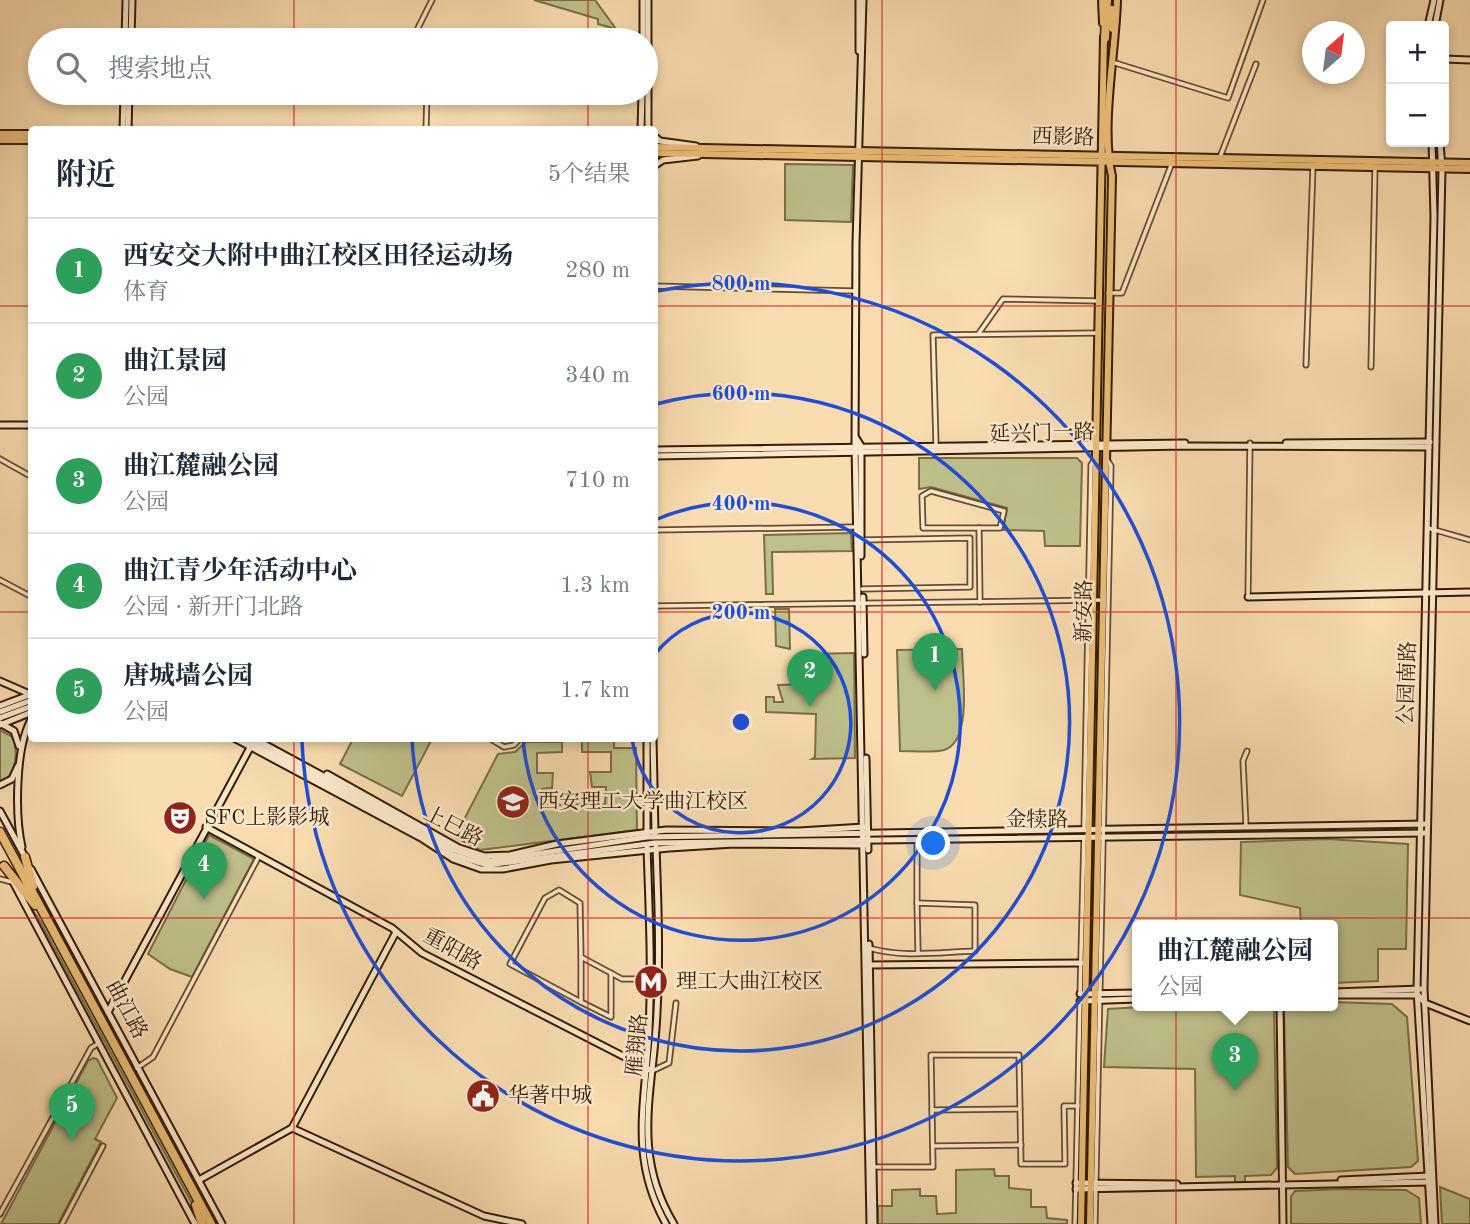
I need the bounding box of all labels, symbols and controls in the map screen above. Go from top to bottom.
north arrow [1302,21,1365,84]
map controls [1386,21,1449,147]
button: + [1386,21,1449,84]
search box [28,28,658,105]
icon: search [52,48,90,86]
text: 搜索地点 [108,57,212,83]
button: − [1386,84,1449,147]
street label: 西影路 [1031,124,1095,150]
text: 附近 [56,161,116,191]
text: 5个结果 [548,163,630,186]
text: 西安交大附中曲江校区田径运动场 [123,244,513,270]
text: 1 [72,259,86,282]
text: 280 m [565,259,630,282]
text: 800 m [711,274,771,295]
text: 体育 [123,281,169,304]
text: 曲江景园 [123,349,227,375]
text: 2 [72,364,86,387]
text: 340 m [565,364,630,387]
text: 600 m [711,384,771,405]
text: 公园 [123,386,169,409]
street label: 延兴门一路 [989,421,1095,445]
text: 曲江麓融公园 [123,454,279,480]
text: 3 [72,469,86,492]
text: 710 m [565,469,630,492]
text: 公园 [123,491,169,514]
text: 400 m [711,494,771,515]
text: 曲江青少年活动中心 [123,559,357,585]
text: 4 [72,574,86,597]
text: 1.3 km [560,574,630,597]
street label: 新安路 [1072,579,1096,643]
text: 公园 · 新开门北路 [123,596,303,619]
text: 200 m [711,603,771,624]
pin: 1 [912,633,958,691]
street label: 公园南路 [1394,641,1420,725]
pin: 2 [787,649,833,707]
text: 唐城墙公园 [123,664,253,690]
text: 5 [72,679,86,702]
text: 1.7 km [560,679,630,702]
text: 公园 [123,701,169,724]
centre of rings [729,710,753,734]
school or university icon: 西安理工大学曲江校区 [494,783,532,821]
place label: 西安理工大学曲江校区 [538,790,748,813]
theatre icon: SFC上影影城 [161,799,199,837]
street label: 上巳路 [420,802,487,851]
place label: SFC上影影城 [204,806,329,829]
street label: 金犊路 [1006,808,1069,831]
your location [916,826,950,860]
pin: 4 [181,842,227,900]
popup [1132,920,1338,1011]
street label: 重阳路 [419,924,486,974]
text: 曲江麓融公园 [1157,939,1313,965]
metro station icon: 理工大曲江校区 [632,963,670,1001]
place label: 理工大曲江校区 [676,970,823,993]
street label: 曲江路 [102,976,152,1043]
text: 公园 [1157,976,1203,999]
street label: 雁翔路 [622,1012,652,1077]
pin: 3 [1212,1033,1258,1091]
public building icon: 华著中城 [464,1077,502,1115]
pin: 5 [49,1083,95,1141]
place label: 华著中城 [508,1084,592,1107]

